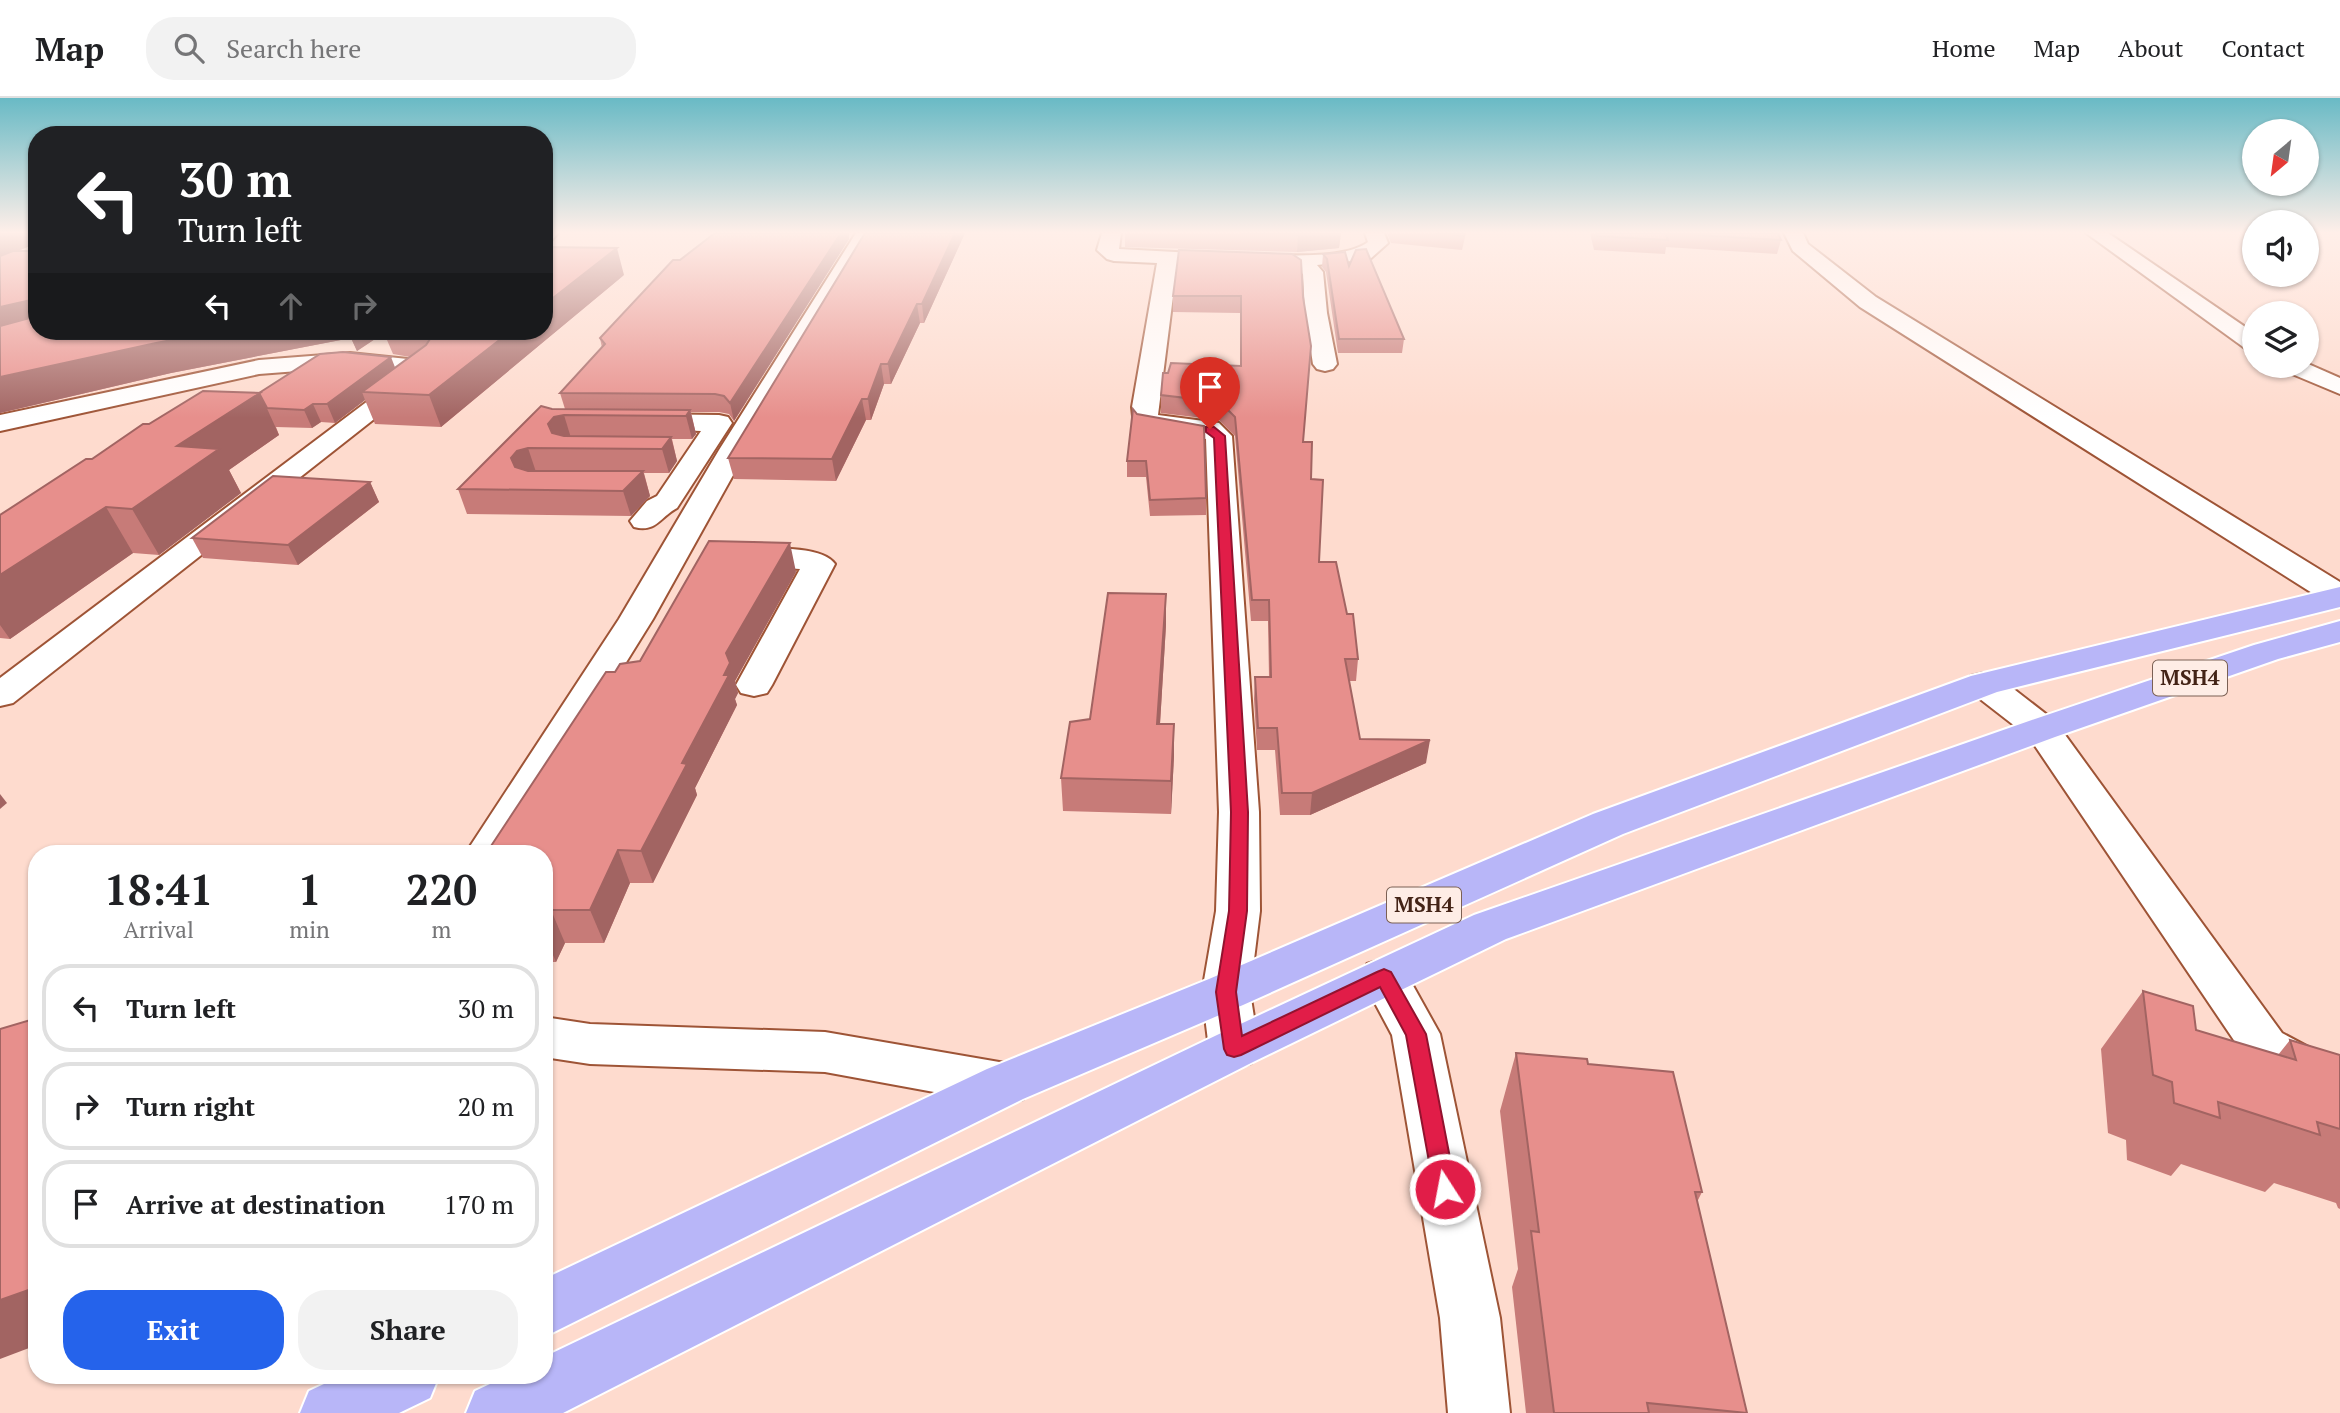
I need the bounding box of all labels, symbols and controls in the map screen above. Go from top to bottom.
search box [146,17,636,80]
text: Map [35,27,104,70]
icon: search [170,29,208,67]
text: Search here [226,31,361,65]
text: Home [1932,32,1996,64]
text: Map [2034,32,2080,64]
text: About [2118,32,2184,64]
text: Contact [2222,32,2305,64]
north arrow [2242,119,2319,196]
map controls [2242,119,2319,378]
text: 30 m [178,146,292,211]
icon: left [63,154,154,245]
text: Turn left [178,209,302,251]
button: sound [2242,210,2319,287]
icon: left [199,287,237,325]
icon: ahead [272,287,310,325]
icon: right [345,287,383,325]
button: layers [2242,301,2319,378]
pin [1180,357,1240,429]
icon: arrive [1191,368,1229,406]
road number: MSH4 [2153,660,2227,696]
text: 18:41 [104,861,213,917]
text: 1 [298,861,321,917]
text: 220 [406,861,477,917]
road number: MSH4 [1387,888,1461,922]
text: Arrival [123,914,194,945]
text: min [289,914,330,945]
text: m [431,914,451,945]
icon: left [67,989,105,1027]
text: Turn left [126,991,236,1025]
text: 30 m [458,991,514,1025]
icon: right [67,1087,105,1125]
text: Turn right [126,1089,255,1123]
text: 20 m [458,1089,514,1123]
position arrow [1408,1152,1482,1226]
icon: arrive [67,1185,105,1223]
text: Arrive at destination [126,1187,385,1221]
text: 170 m [444,1187,514,1221]
button: Exit [63,1290,284,1370]
button: Share [298,1290,518,1370]

